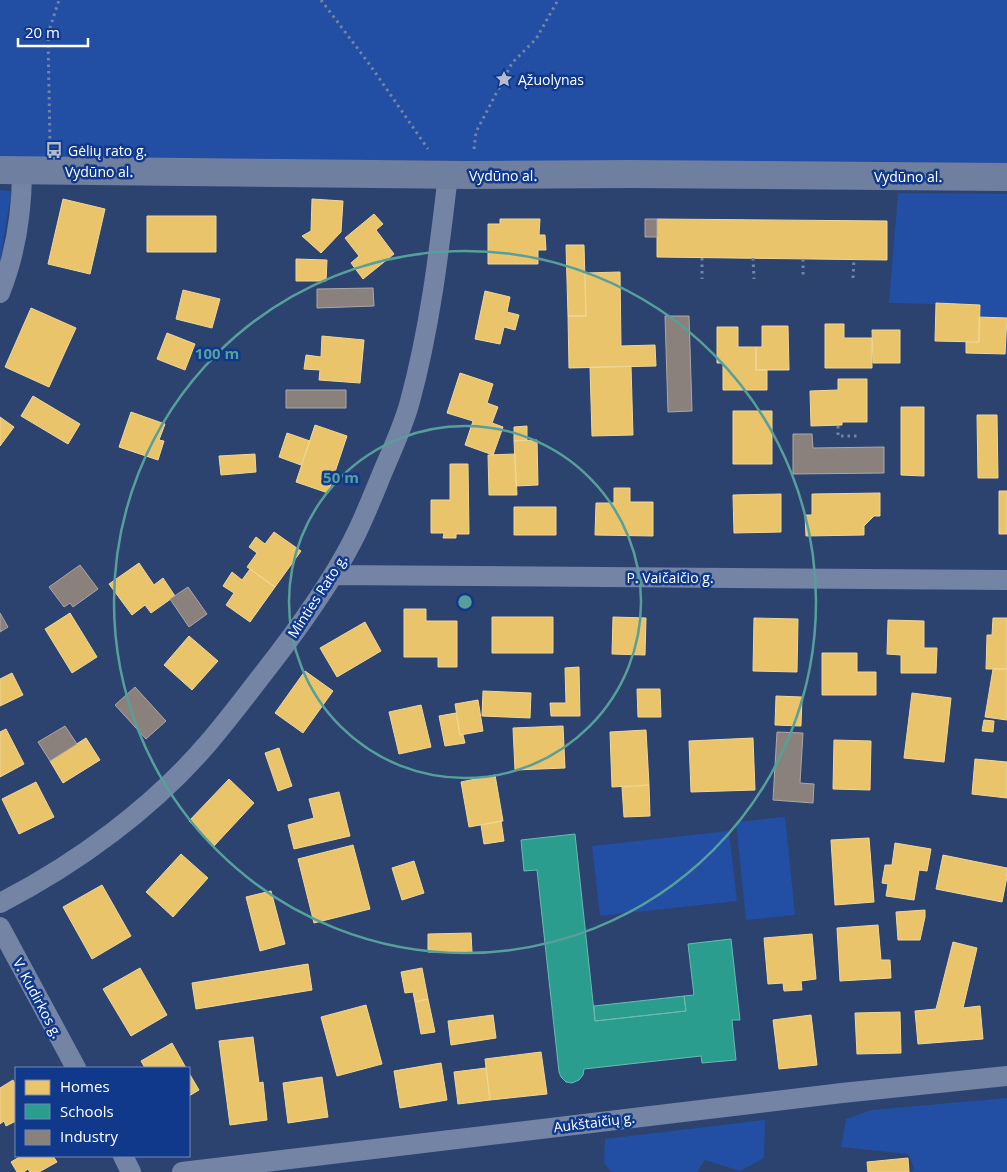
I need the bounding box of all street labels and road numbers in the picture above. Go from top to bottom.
street label: Vydūno al. [65,162,133,181]
street label: Vydūno al. [469,166,537,185]
street label: Vydūno al. [874,167,942,186]
street label: Minties Rato g. [283,551,351,641]
street label: P. Vaičaičio g. [627,568,714,587]
street label: V. Kudirkos g. [9,955,67,1041]
street label: Aukštaičių g. [552,1108,636,1136]

